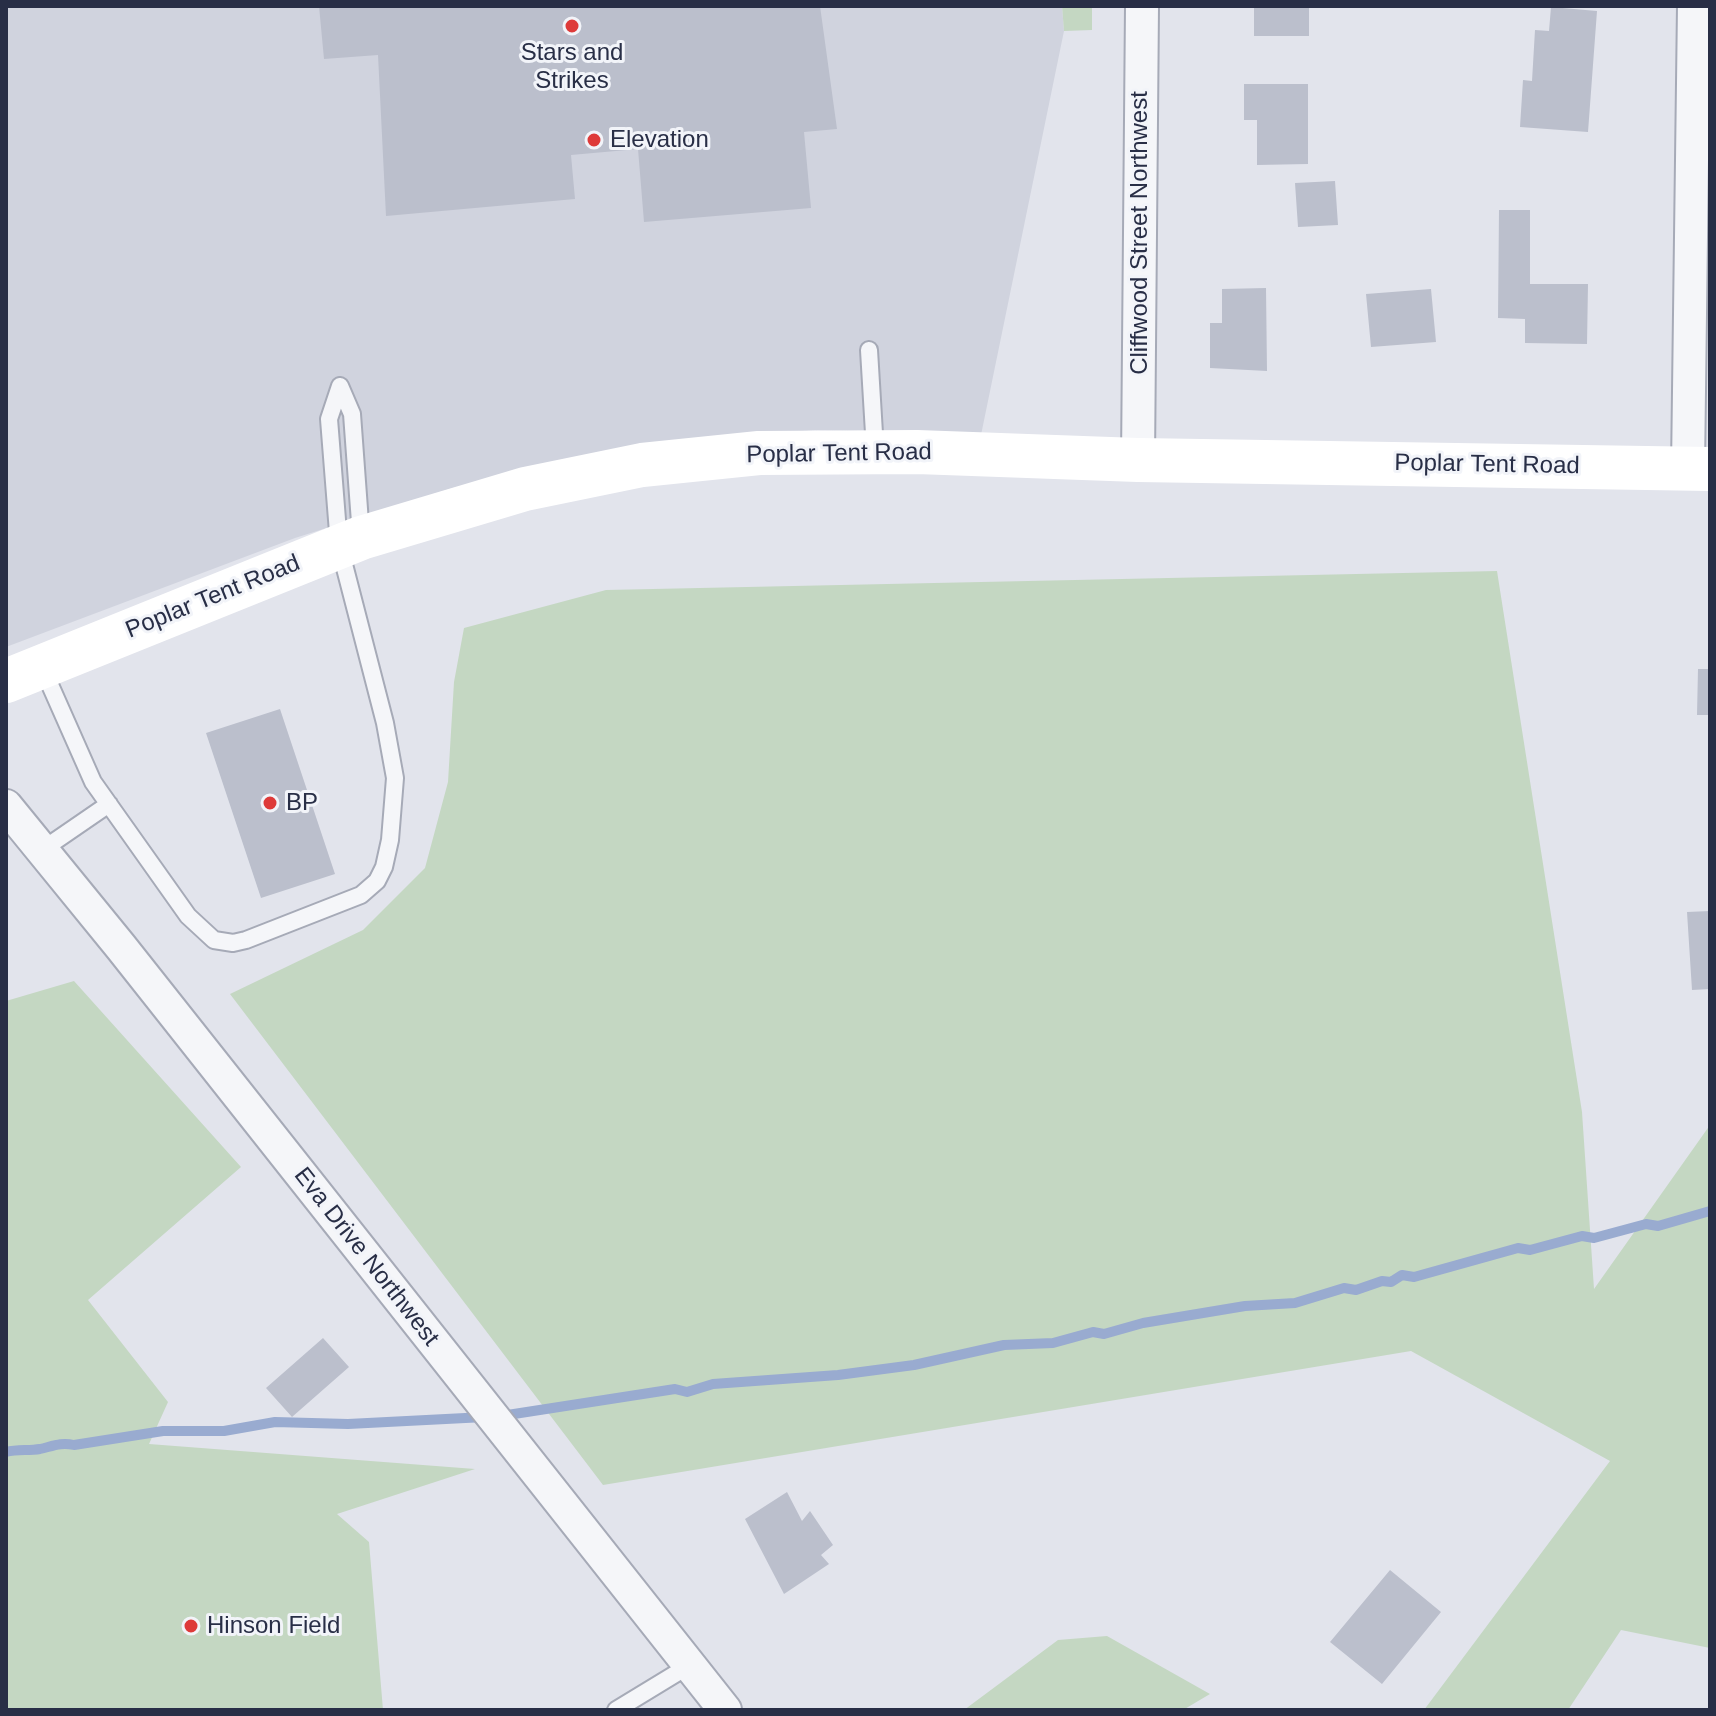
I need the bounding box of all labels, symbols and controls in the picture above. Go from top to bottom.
marker: Stars and Strikes [563,17,581,35]
place label: Stars and Strikes [521,39,623,95]
street label: Cliffwood Street Northwest [1126,91,1154,375]
place label: Elevation [610,126,709,154]
marker: Elevation [585,131,603,149]
street label: Poplar Tent Road [746,438,932,470]
street label: Poplar Tent Road [1394,449,1580,481]
street label: Poplar Tent Road [122,549,304,645]
place label: BP [286,789,318,817]
marker: BP [261,794,279,812]
street label: Eva Drive Northwest [287,1162,445,1352]
place label: Hinson Field [207,1612,340,1640]
marker: Hinson Field [182,1617,200,1635]

